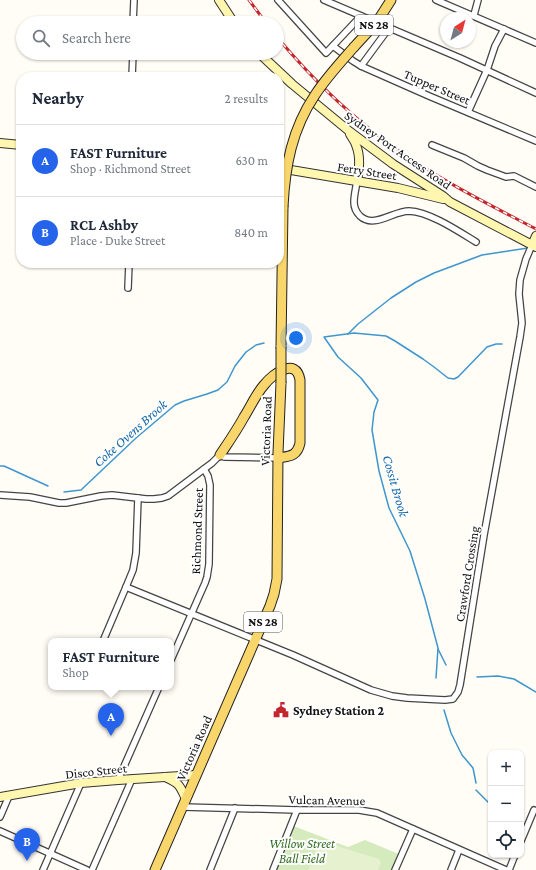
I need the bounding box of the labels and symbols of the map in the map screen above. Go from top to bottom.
north arrow [440,12,476,48]
road number: NS 28 [355,15,393,35]
street label: Tupper Street [401,66,473,108]
street label: Sydney Port Access Road [342,108,454,193]
street label: Ferry Street [336,159,398,183]
your location [286,328,306,348]
water label: Coke Ovens Brook [90,395,171,470]
street label: Victoria Road [257,396,275,466]
water label: Cossit Brook [380,453,413,520]
street label: Richmond Street [188,487,206,575]
street label: Crawford Crossing [452,524,482,623]
road number: NS 28 [244,612,282,632]
public building icon: Sydney Station 2 [272,701,290,719]
pin: A [98,703,124,736]
place label: Sydney Station 2 [293,703,384,718]
street label: Victoria Road [173,713,215,783]
street label: Disco Street [64,760,128,782]
street label: Vulcan Avenue [289,792,366,808]
pin: B [14,828,40,861]
park label: Willow Street Ball Field [269,836,335,866]

